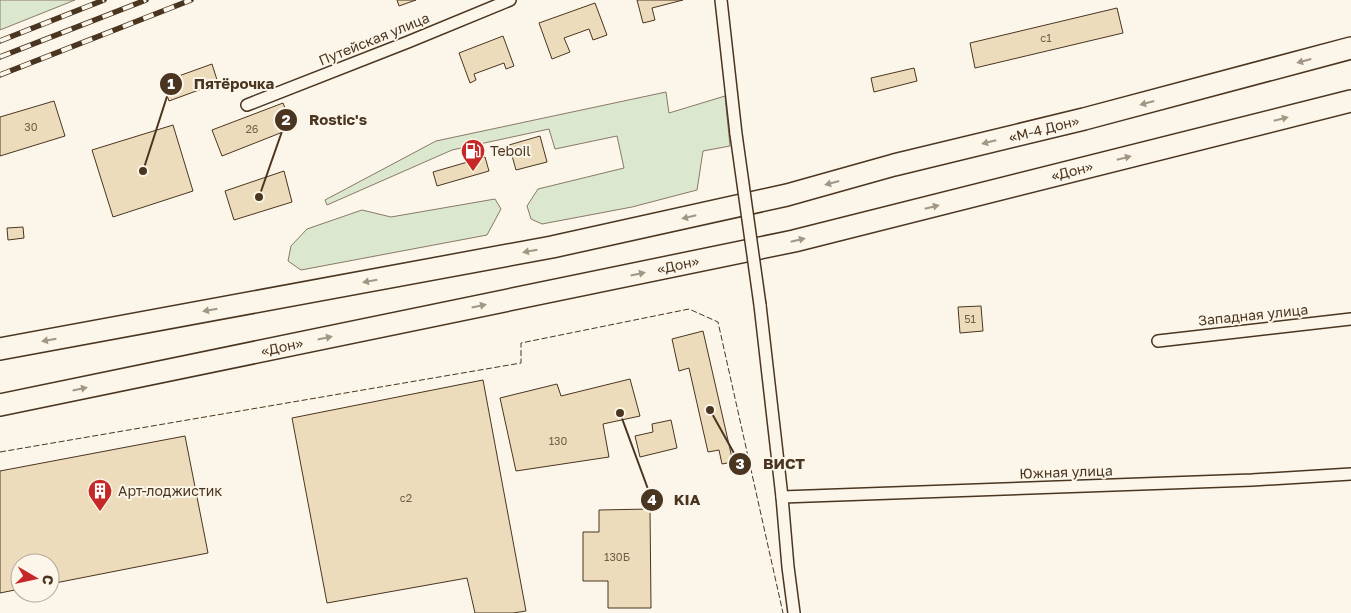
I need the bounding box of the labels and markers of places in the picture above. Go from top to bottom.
callout: Пятёрочка [159,69,284,99]
callout: Rostic's [273,105,377,135]
fuel station icon: Teboil [460,138,486,172]
place label: Teboil [490,142,531,159]
callout: ВИСТ [728,449,815,479]
building icon: Арт-лоджистик [87,478,113,512]
place label: Арт-лоджистик [118,482,222,499]
callout: KIA [639,485,711,515]

